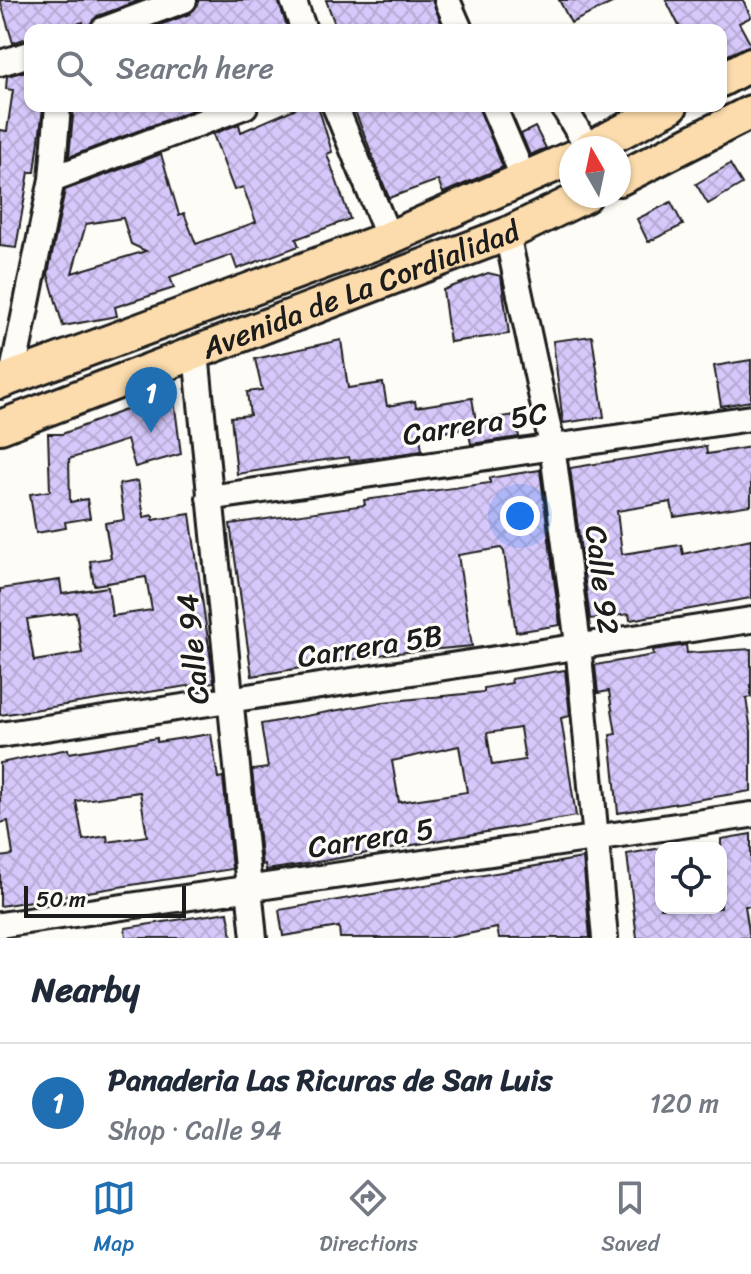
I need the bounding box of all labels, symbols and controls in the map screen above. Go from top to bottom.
search box [24,24,727,112]
text: Search here [116,41,274,95]
icon: search [52,46,96,90]
north arrow [559,136,631,208]
street label: Avenida de La Cordialidad [193,204,531,375]
pin: 1 [125,367,177,433]
street label: Carrera 5C [399,386,552,462]
your location [500,496,540,536]
street label: Calle 92 [569,522,635,638]
street label: Calle 94 [160,591,226,707]
street label: Carrera 5B [294,608,446,684]
street label: Carrera 5 [304,801,438,875]
map controls [655,842,727,914]
button: locate [655,842,727,914]
text: 50 m [36,880,86,919]
scale bar [24,882,186,918]
text: Nearby [32,960,140,1020]
text: Panaderia Las Ricuras de San Luis [108,1053,552,1107]
text: 1 [52,1080,64,1126]
text: 120 m [650,1080,719,1126]
text: Shop · Calle 94 [108,1107,282,1153]
tab: Map [92,1176,136,1263]
tab: Directions [319,1176,418,1263]
tab: Saved [601,1176,659,1263]

